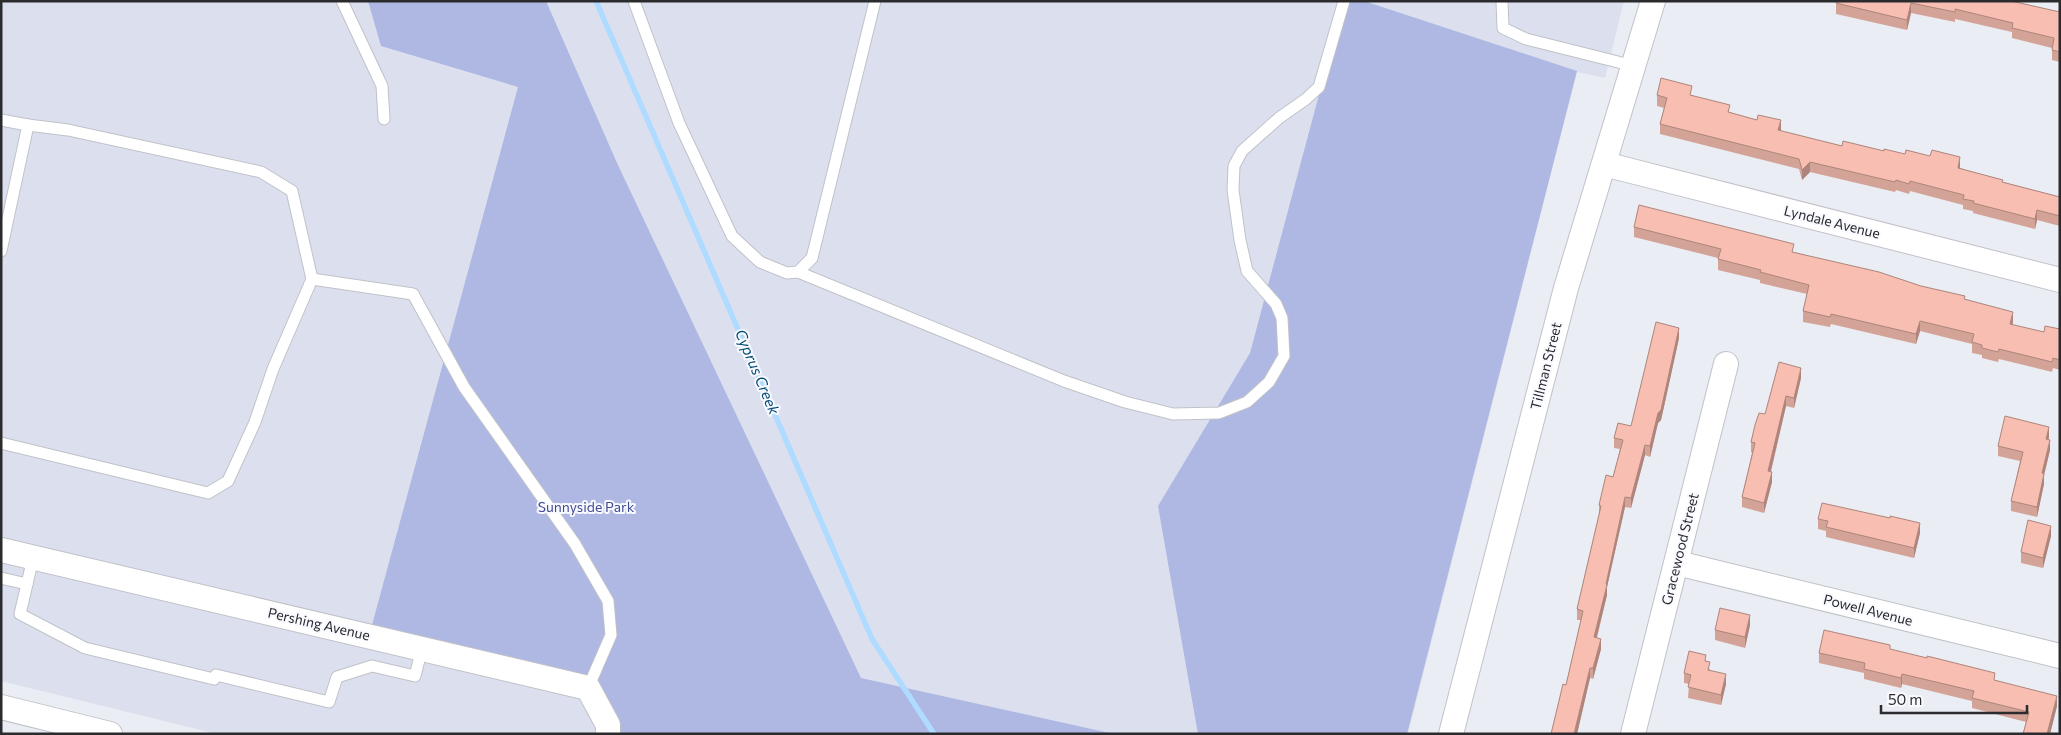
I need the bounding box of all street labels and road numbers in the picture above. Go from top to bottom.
street label: Lyndale Avenue [1782,201,1882,242]
street label: Tillman Street [1526,320,1565,411]
street label: Gracewood Street [1657,491,1702,607]
street label: Powell Avenue [1822,590,1915,629]
street label: Pershing Avenue [266,604,372,644]

